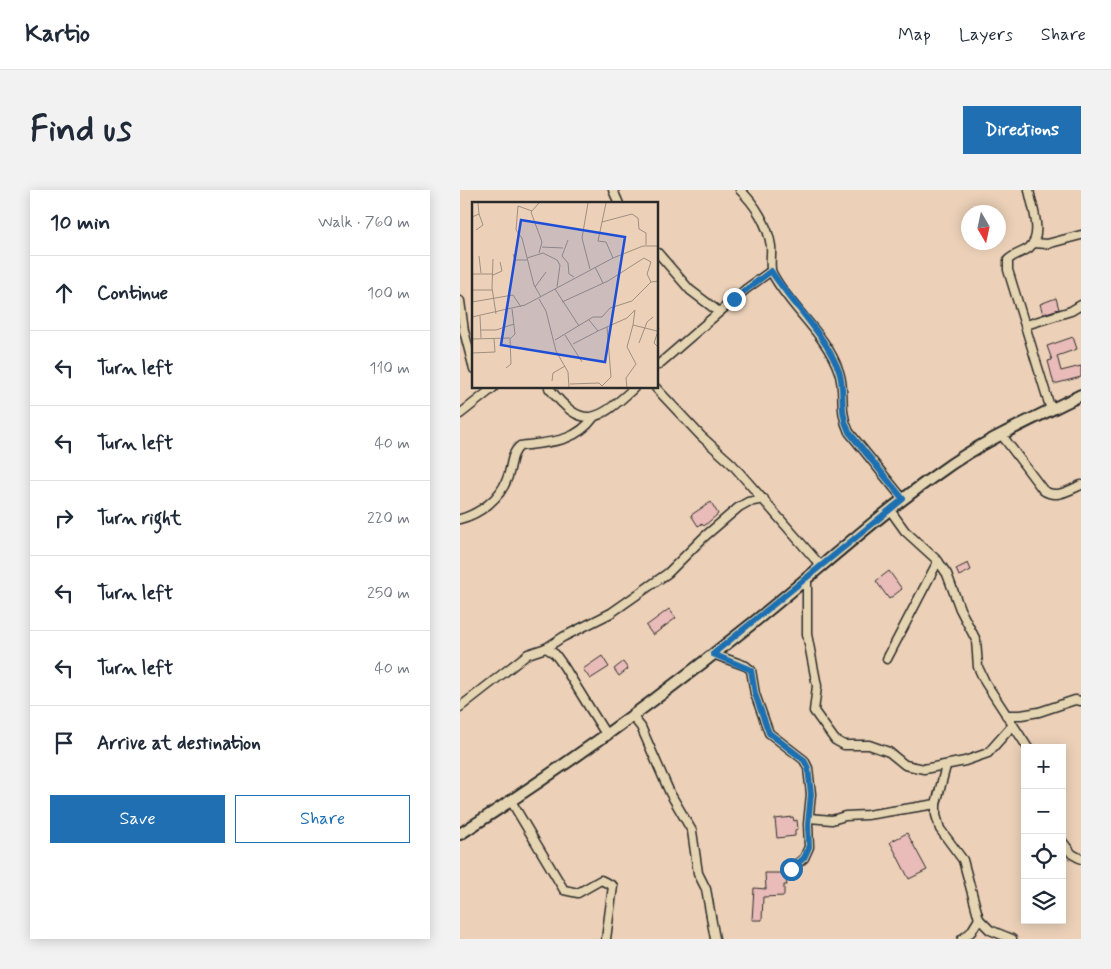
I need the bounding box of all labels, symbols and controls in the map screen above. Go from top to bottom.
text: Kartio [25,19,90,50]
text: Map [898,23,931,47]
text: Layers [959,23,1013,47]
text: Share [1041,23,1086,47]
button: Directions [963,106,1081,154]
text: Find us [30,107,132,153]
inset map [472,202,659,389]
north arrow [961,205,1006,250]
text: 10 min [50,209,110,237]
text: Walk · 760 m [318,212,410,233]
icon: ahead [50,279,78,307]
text: Continue [97,281,168,306]
text: 100 m [367,283,410,304]
route end [723,288,746,311]
icon: left [50,354,78,382]
text: Turn left [97,356,173,381]
text: 110 m [369,358,410,379]
icon: left [50,429,78,457]
text: Turn left [97,431,173,456]
text: 40 m [374,433,410,454]
icon: right [50,504,78,532]
text: Turn right [97,506,181,531]
text: 220 m [367,508,410,529]
icon: left [50,579,78,607]
text: Turn left [97,581,173,606]
text: 250 m [367,583,410,604]
icon: left [50,654,78,682]
text: Turn left [97,656,173,681]
text: 40 m [374,658,410,679]
icon: arrive [50,729,78,757]
text: Arrive at destination [97,731,261,756]
map controls [1021,744,1066,924]
button: + [1021,744,1066,789]
button: − [1021,789,1066,834]
button: Save [50,795,225,843]
button: Share [235,795,410,843]
button: locate [1021,834,1066,879]
route start [780,858,803,881]
button: layers [1021,879,1066,924]

